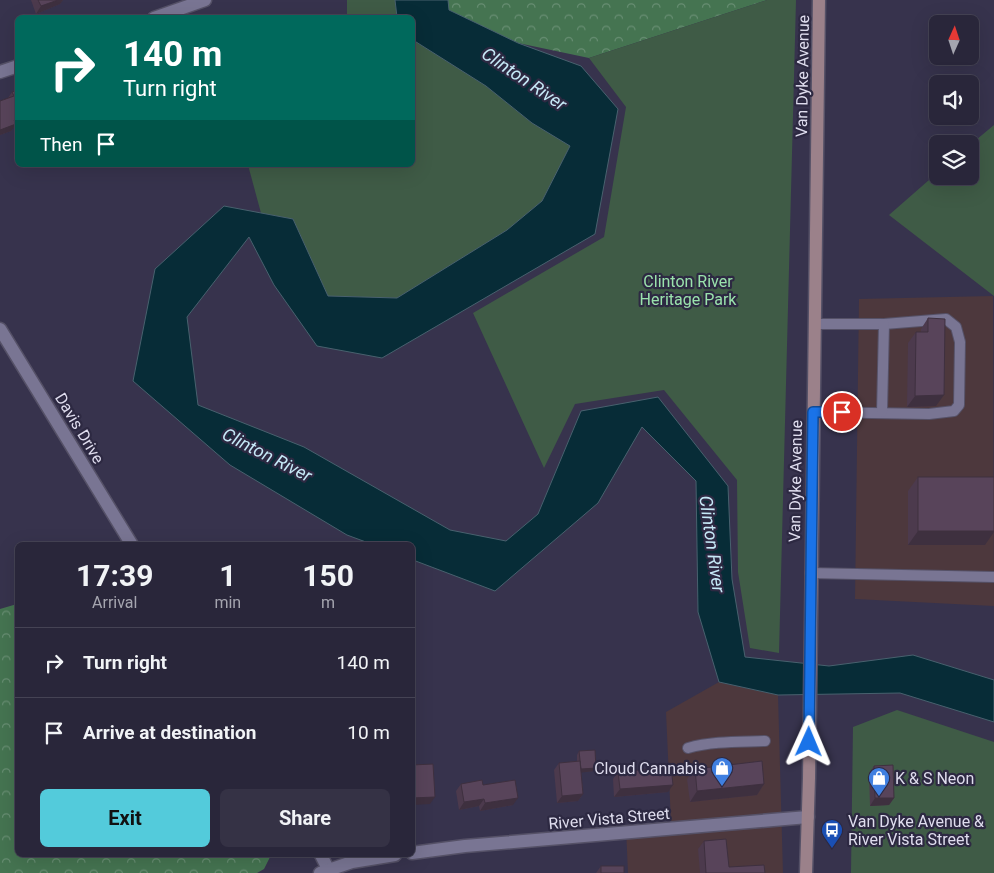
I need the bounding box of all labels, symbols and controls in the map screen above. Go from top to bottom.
street label: Van Dyke Avenue [792,15,813,137]
north arrow [929,15,979,65]
map controls [929,15,979,185]
text: 140 m [123,34,222,75]
icon: right [40,35,105,100]
water label: Clinton River [478,43,571,115]
button: sound [929,75,979,125]
text: Turn right [123,76,217,101]
icon: arrive [92,130,120,158]
text: Then [40,133,82,156]
button: layers [929,135,979,185]
park label: Clinton River Heritage Park [640,272,737,309]
street label: Davis Drive [51,390,108,467]
pin [821,391,863,433]
icon: arrive [828,398,856,426]
street label: Van Dyke Avenue [785,420,806,542]
water label: Clinton River [219,423,316,487]
water label: Clinton River [695,494,730,595]
text: 17:39 [76,558,153,593]
text: 1 [219,558,236,593]
text: 150 [302,558,354,593]
text: Arrival [92,593,137,612]
text: min [214,593,241,612]
text: m [321,593,335,612]
icon: right [40,649,68,677]
text: Turn right [83,651,167,674]
text: 140 m [337,651,390,674]
position arrow [782,715,834,767]
icon: arrive [40,719,68,747]
text: Arrive at destination [83,721,256,744]
text: 10 m [347,721,390,744]
shop icon: Cloud Cannabis [710,756,734,787]
place label: Cloud Cannabis [594,759,706,778]
shop icon: K & S Neon [867,766,891,797]
place label: K & S Neon [895,769,974,788]
button: Exit [40,789,210,847]
button: Share [220,789,390,847]
street label: River Vista Street [548,804,671,833]
place label: Van Dyke Avenue & River Vista Street [848,812,984,849]
bus stop icon: Van Dyke Avenue & River Vista Street [820,818,844,849]

